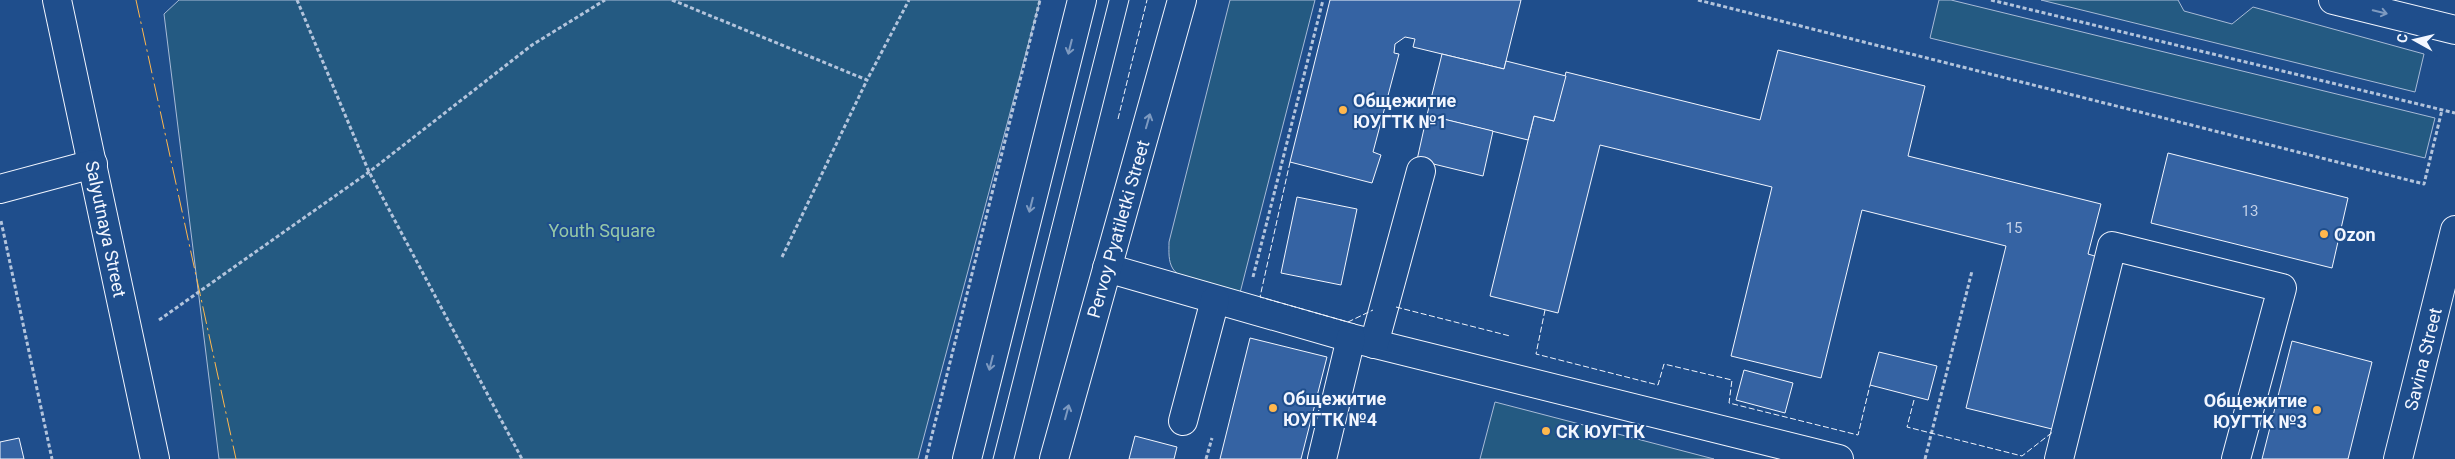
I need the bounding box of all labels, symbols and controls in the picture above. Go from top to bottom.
one-way arrow [2372,8,2388,17]
north arrow [2390,15,2440,65]
text: С [2394,33,2411,44]
one-way arrow [1065,39,1074,55]
place label: Общежитие ЮУГТК №1 [1353,90,1456,132]
marker: Общежитие ЮУГТК №1 [1337,104,1349,116]
one-way arrow [1143,113,1153,129]
street label: Pervoy Pyatiletki Street [1083,138,1153,320]
street label: Salyutnaya Street [81,159,131,299]
one-way arrow [1025,196,1035,212]
house number: 13 [2242,202,2258,220]
house number: 15 [2006,219,2022,237]
park label: Youth Square [549,220,655,241]
place label: Ozon [2334,224,2376,245]
marker: Ozon [2318,228,2330,240]
street label: Savina Street [2400,305,2446,413]
one-way arrow [986,354,995,370]
place label: Общежитие ЮУГТК №4 [1283,388,1386,430]
place label: Общежитие ЮУГТК №3 [2204,390,2307,432]
marker: Общежитие ЮУГТК №4 [1267,402,1279,414]
one-way arrow [1063,404,1072,420]
marker: Общежитие ЮУГТК №3 [2311,404,2323,416]
place label: СК ЮУГТК [1556,421,1645,442]
marker: СК ЮУГТК [1540,425,1552,437]

